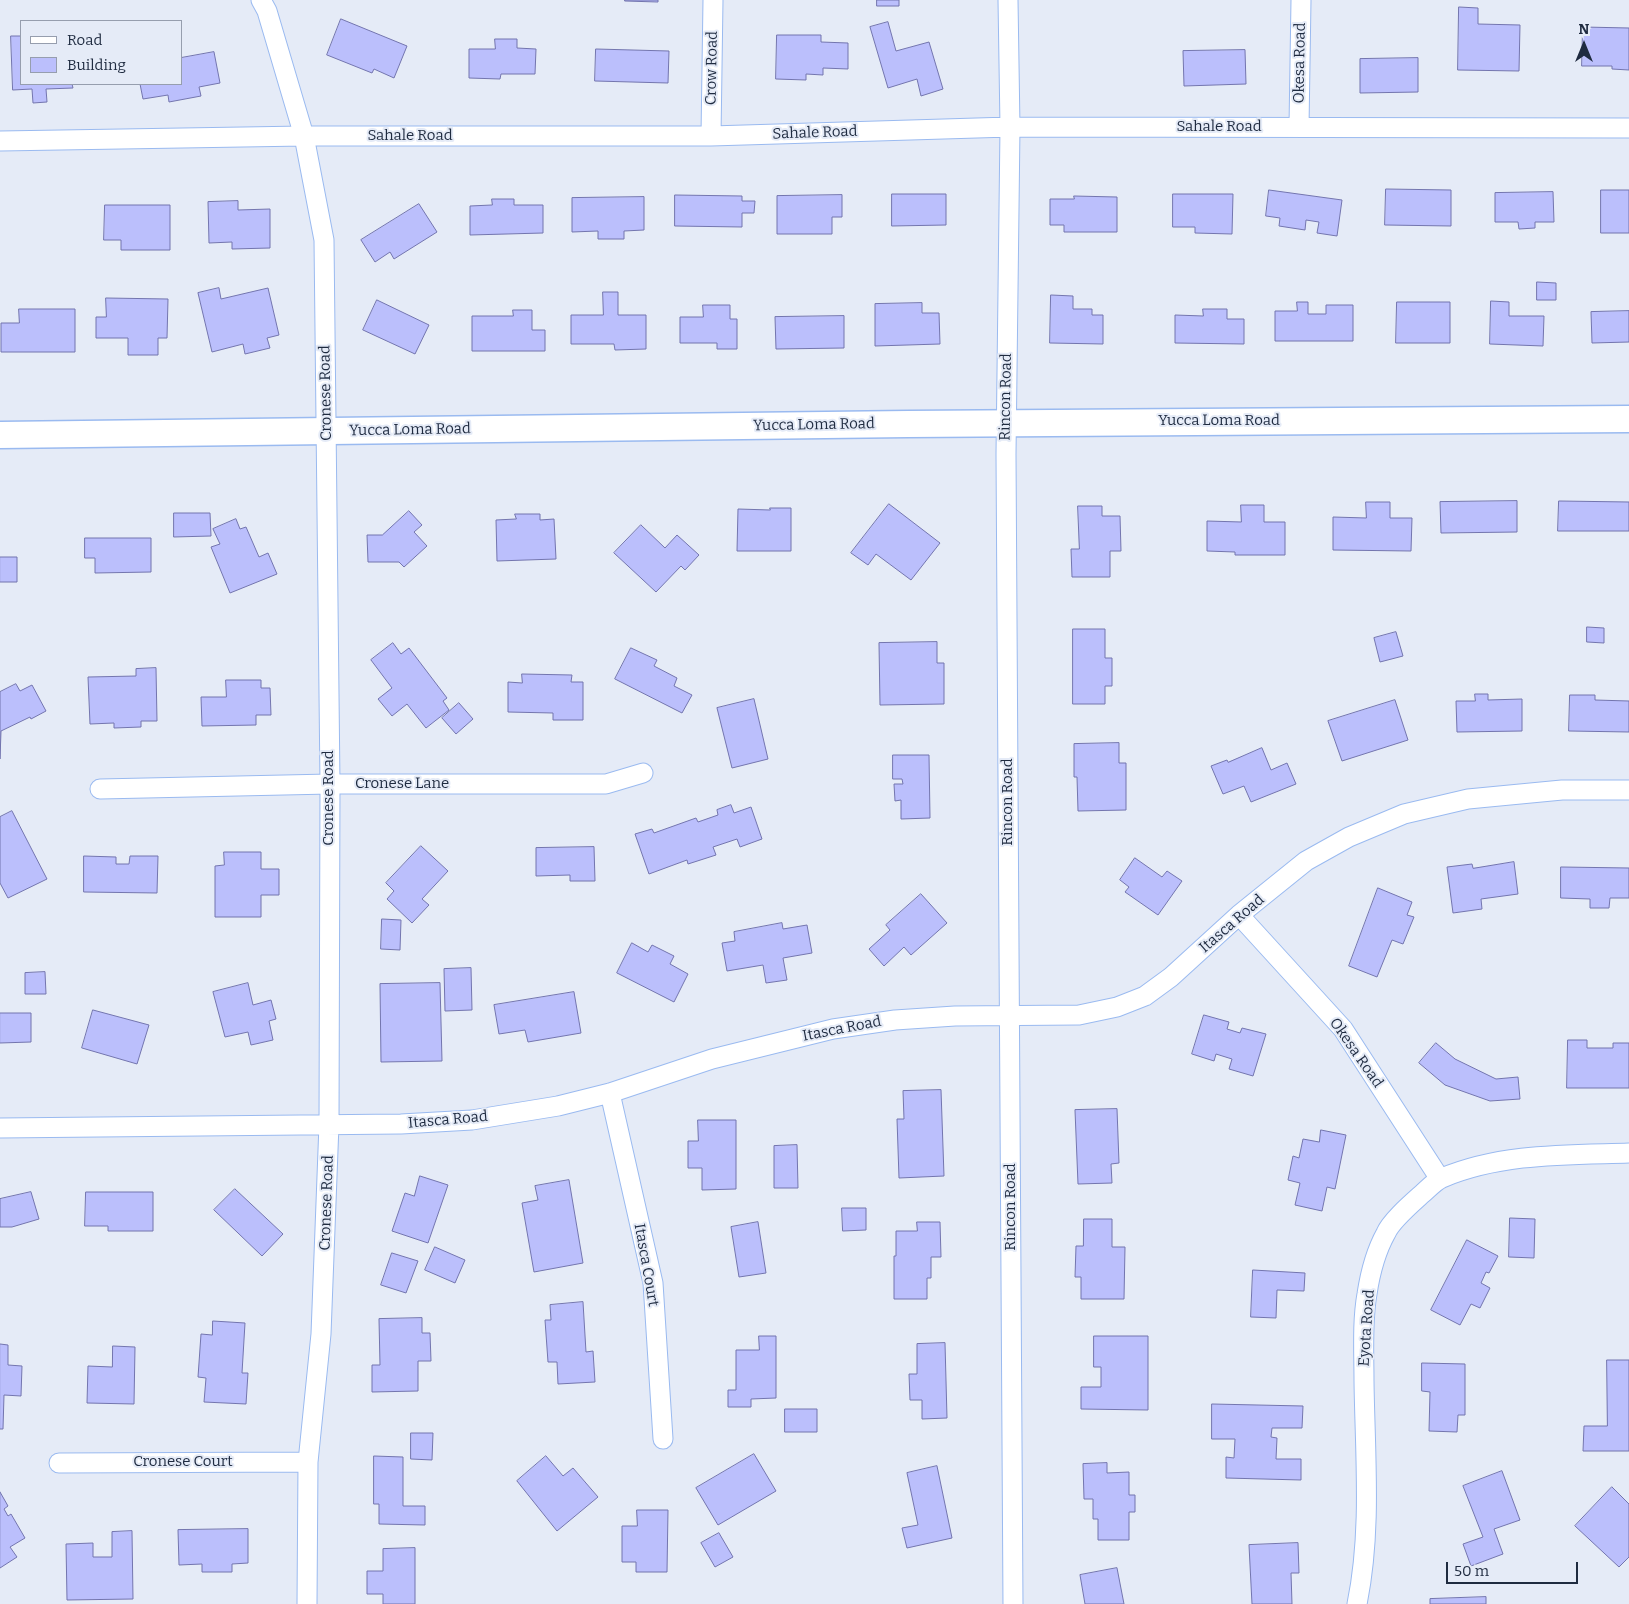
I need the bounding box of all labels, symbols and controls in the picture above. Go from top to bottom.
legend [20,20,182,85]
north arrow [1559,20,1609,70]
text: N [1579,21,1589,38]
street label: Okesa Road [1290,22,1310,104]
text: Road [67,31,102,49]
street label: Crow Road [702,31,722,105]
text: Building [67,56,126,74]
street label: Sahale Road [1176,118,1262,136]
street label: Sahale Road [772,123,858,143]
street label: Sahale Road [367,127,453,145]
street label: Cronese Road [316,345,336,441]
street label: Rincon Road [996,353,1016,441]
street label: Yucca Loma Road [1158,412,1280,430]
street label: Yucca Loma Road [753,415,875,435]
street label: Yucca Loma Road [349,420,471,440]
street label: Cronese Road [320,750,338,846]
street label: Rincon Road [999,758,1017,846]
street label: Cronese Lane [355,775,449,793]
street label: Itasca Road [1196,891,1268,957]
street label: Itasca Road [801,1013,883,1045]
street label: Okesa Road [1325,1015,1387,1091]
street label: Itasca Road [407,1108,489,1132]
street label: Cronese Road [316,1155,338,1251]
street label: Rincon Road [1002,1163,1020,1251]
street label: Itasca Court [630,1222,662,1308]
street label: Eyota Road [1355,1289,1379,1367]
street label: Cronese Court [133,1453,233,1471]
scale bar [1449,1552,1582,1584]
text: 50 m [1454,1562,1489,1580]

